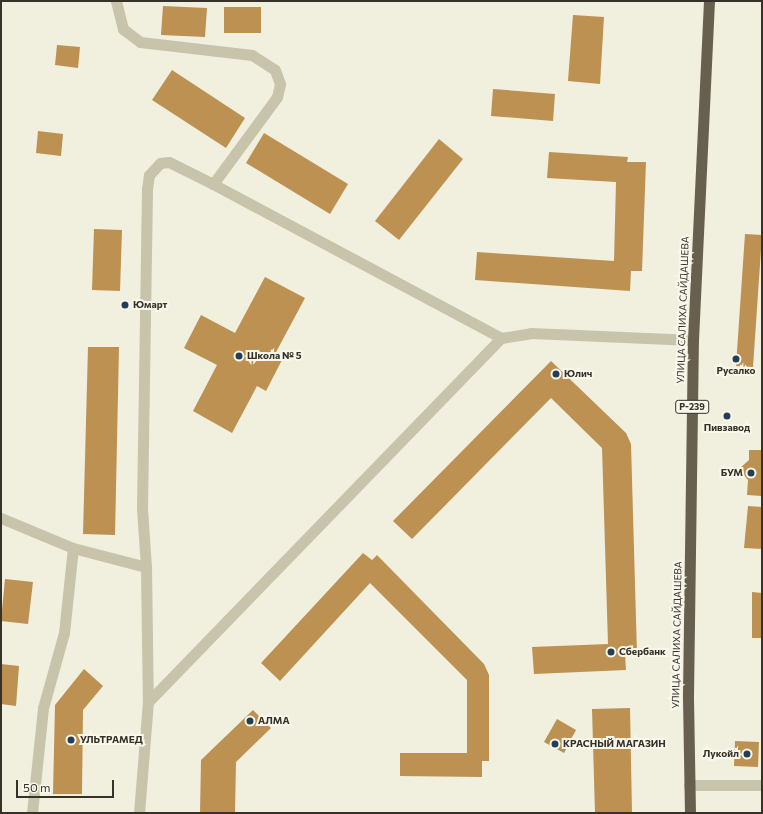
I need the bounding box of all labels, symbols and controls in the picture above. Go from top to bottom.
street label: УЛИЦА САЛИХА САЙДАШЕВА [674,236,692,384]
place label: Юмарт [133,299,167,311]
marker: Юмарт [120,300,130,310]
place label: Школа № 5 [247,350,302,362]
marker: Школа № 5 [234,351,244,361]
marker: Русалко [731,354,741,364]
place label: Русалко [716,365,756,377]
place label: Юлич [564,368,592,380]
marker: Юлич [551,369,561,379]
road number: Р-239 [675,400,709,414]
marker: Пивзавод [722,411,732,421]
place label: Пивзавод [704,422,750,434]
place label: БУМ [721,467,743,479]
marker: БУМ [746,468,756,478]
street label: УЛИЦА САЛИХА САЙДАШЕВА [670,561,684,709]
place label: Сбербанк [619,646,666,658]
marker: Сбербанк [606,647,616,657]
place label: АЛМА [258,715,290,727]
marker: АЛМА [245,716,255,726]
marker: УЛЬТРАМЕД [65,734,77,746]
place label: УЛЬТРАМЕД [80,734,143,746]
place label: КРАСНЫЙ МАГАЗИН [563,738,666,750]
marker: КРАСНЫЙ МАГАЗИН [550,739,560,749]
place label: Лукойл [703,748,739,760]
marker: Лукойл [742,749,752,759]
scale bar [18,772,116,798]
text: 50 m [23,780,51,794]

